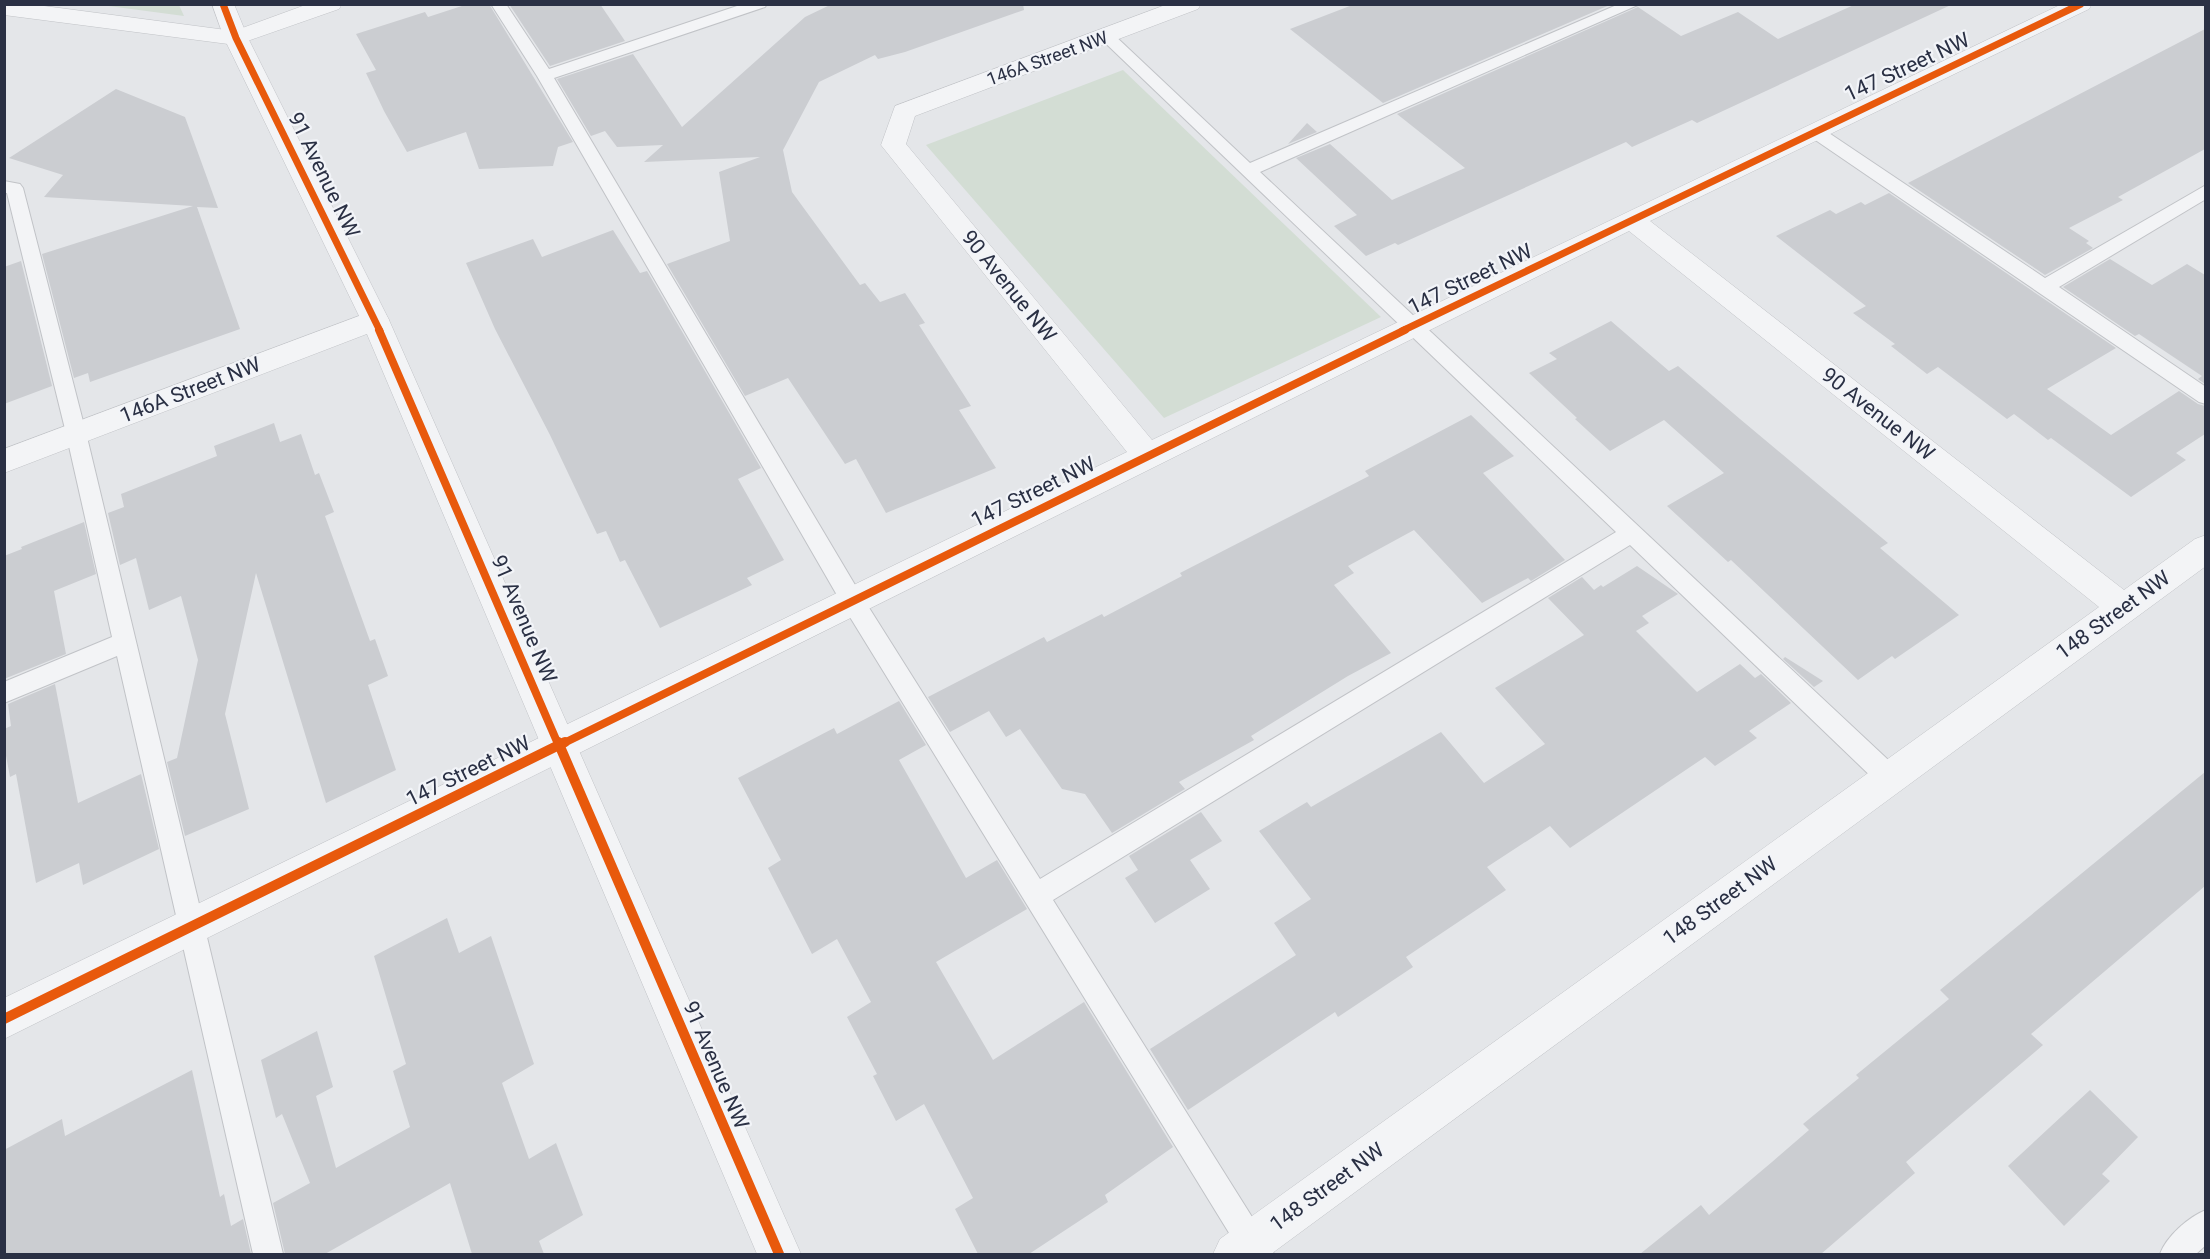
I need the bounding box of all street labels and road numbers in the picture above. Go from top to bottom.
street label: 146A Street NW [984,26,1110,90]
street label: 147 Street NW [1841,27,1974,106]
street label: 91 Avenue NW [283,108,365,242]
street label: 90 Avenue NW [957,225,1061,347]
street label: 147 Street NW [1404,238,1536,319]
street label: 146A Street NW [116,352,264,428]
street label: 90 Avenue NW [1817,363,1939,466]
street label: 147 Street NW [967,451,1099,532]
street label: 91 Avenue NW [486,552,562,687]
street label: 148 Street NW [2051,565,2175,664]
street label: 147 Street NW [402,730,534,811]
street label: 148 Street NW [1658,851,1782,950]
street label: 91 Avenue NW [678,998,754,1133]
street label: 148 Street NW [1265,1137,1389,1236]

